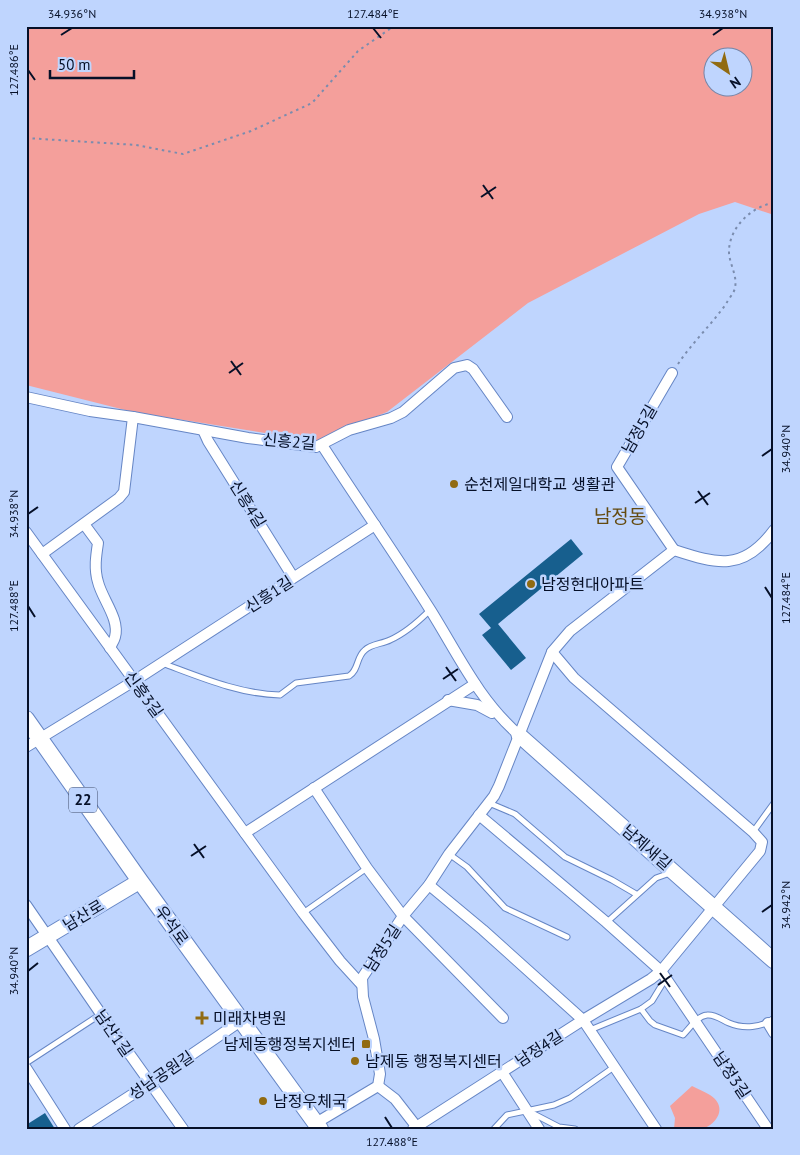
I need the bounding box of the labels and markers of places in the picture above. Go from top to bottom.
place label: 순천제일대학교 생활관 [464,474,616,494]
marker: 순천제일대학교 생활관 [448,478,460,490]
place label: 남정현대아파트 [541,574,644,594]
marker: 남정현대아파트 [525,578,537,590]
place label: 미래차병원 [213,1008,287,1028]
marker: 미래차병원 [195,1011,209,1025]
place label: 남제동행정복지센터 [224,1034,356,1054]
marker: 남제동행정복지센터 [360,1038,372,1050]
place label: 남제동 행정복지센터 [365,1051,502,1071]
marker: 남제동 행정복지센터 [349,1055,361,1067]
place label: 남정우체국 [273,1091,347,1111]
marker: 남정우체국 [257,1095,269,1107]

